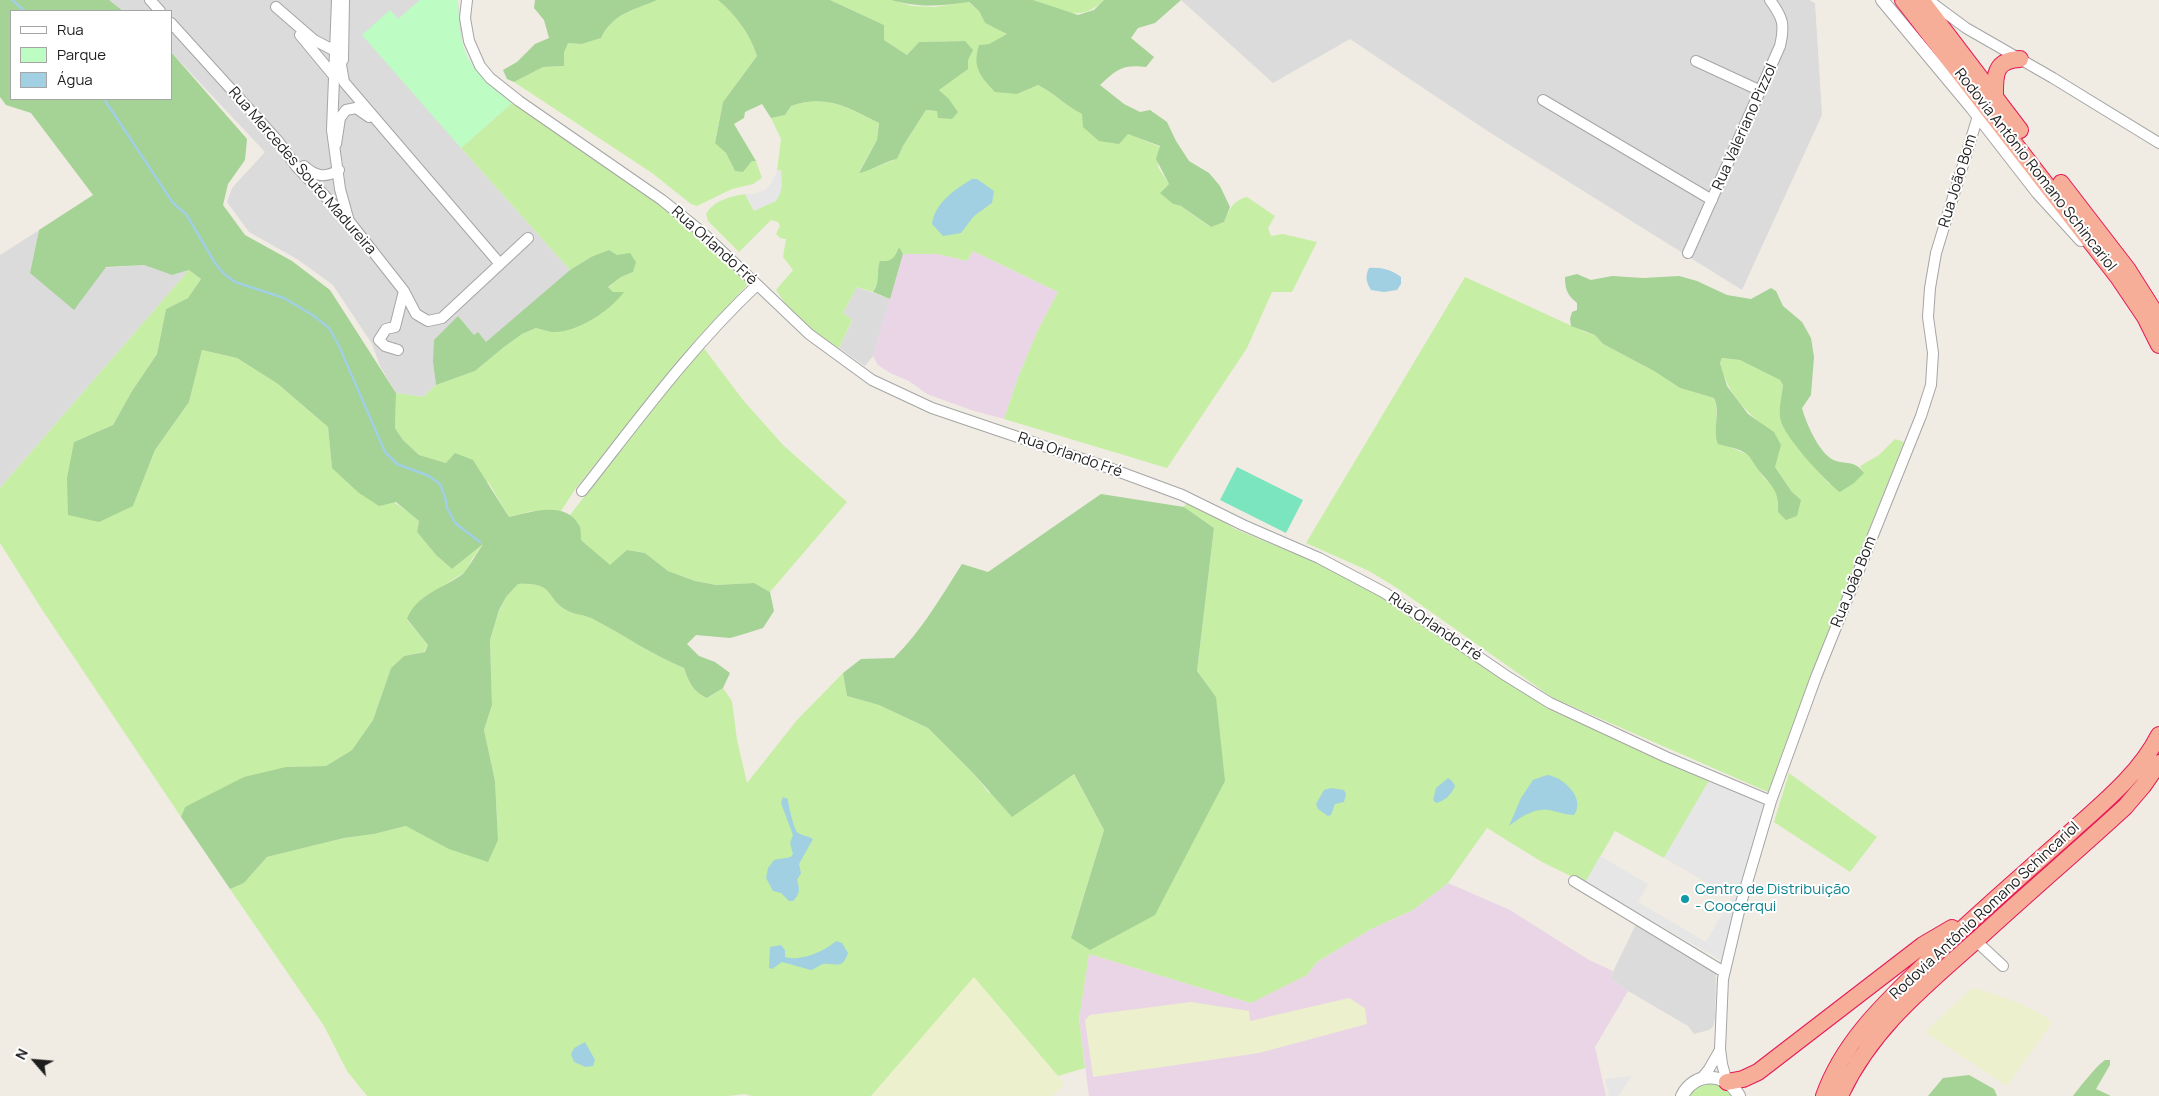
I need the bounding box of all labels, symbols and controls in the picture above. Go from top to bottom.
legend [10,10,172,100]
text: Rua [57,19,84,40]
text: Parque [57,44,106,65]
street label: Rua Valeriano Pizzol [1709,61,1781,193]
street label: Rodovia Antônio Romano Schincariol [1950,65,2120,275]
text: Água [57,69,93,90]
street label: Rua Mercedes Souto Madureira [224,84,380,258]
street label: Rua João Bom [1935,132,1981,230]
street label: Rua Orlando Fré [667,203,761,289]
street label: Rua Orlando Fré [1015,429,1125,481]
street label: Rua João Bom [1828,534,1880,630]
street label: Rua Orlando Fré [1385,589,1485,665]
street label: Rodovia Antônio Romano Schincariol [1887,818,2083,1004]
place label: Centro de Distribuição - Coocerqui [1695,881,1850,916]
marker: Centro de Distribuição - Coocerqui [1679,893,1691,905]
north arrow [10,1036,60,1086]
text: N [10,1045,32,1063]

